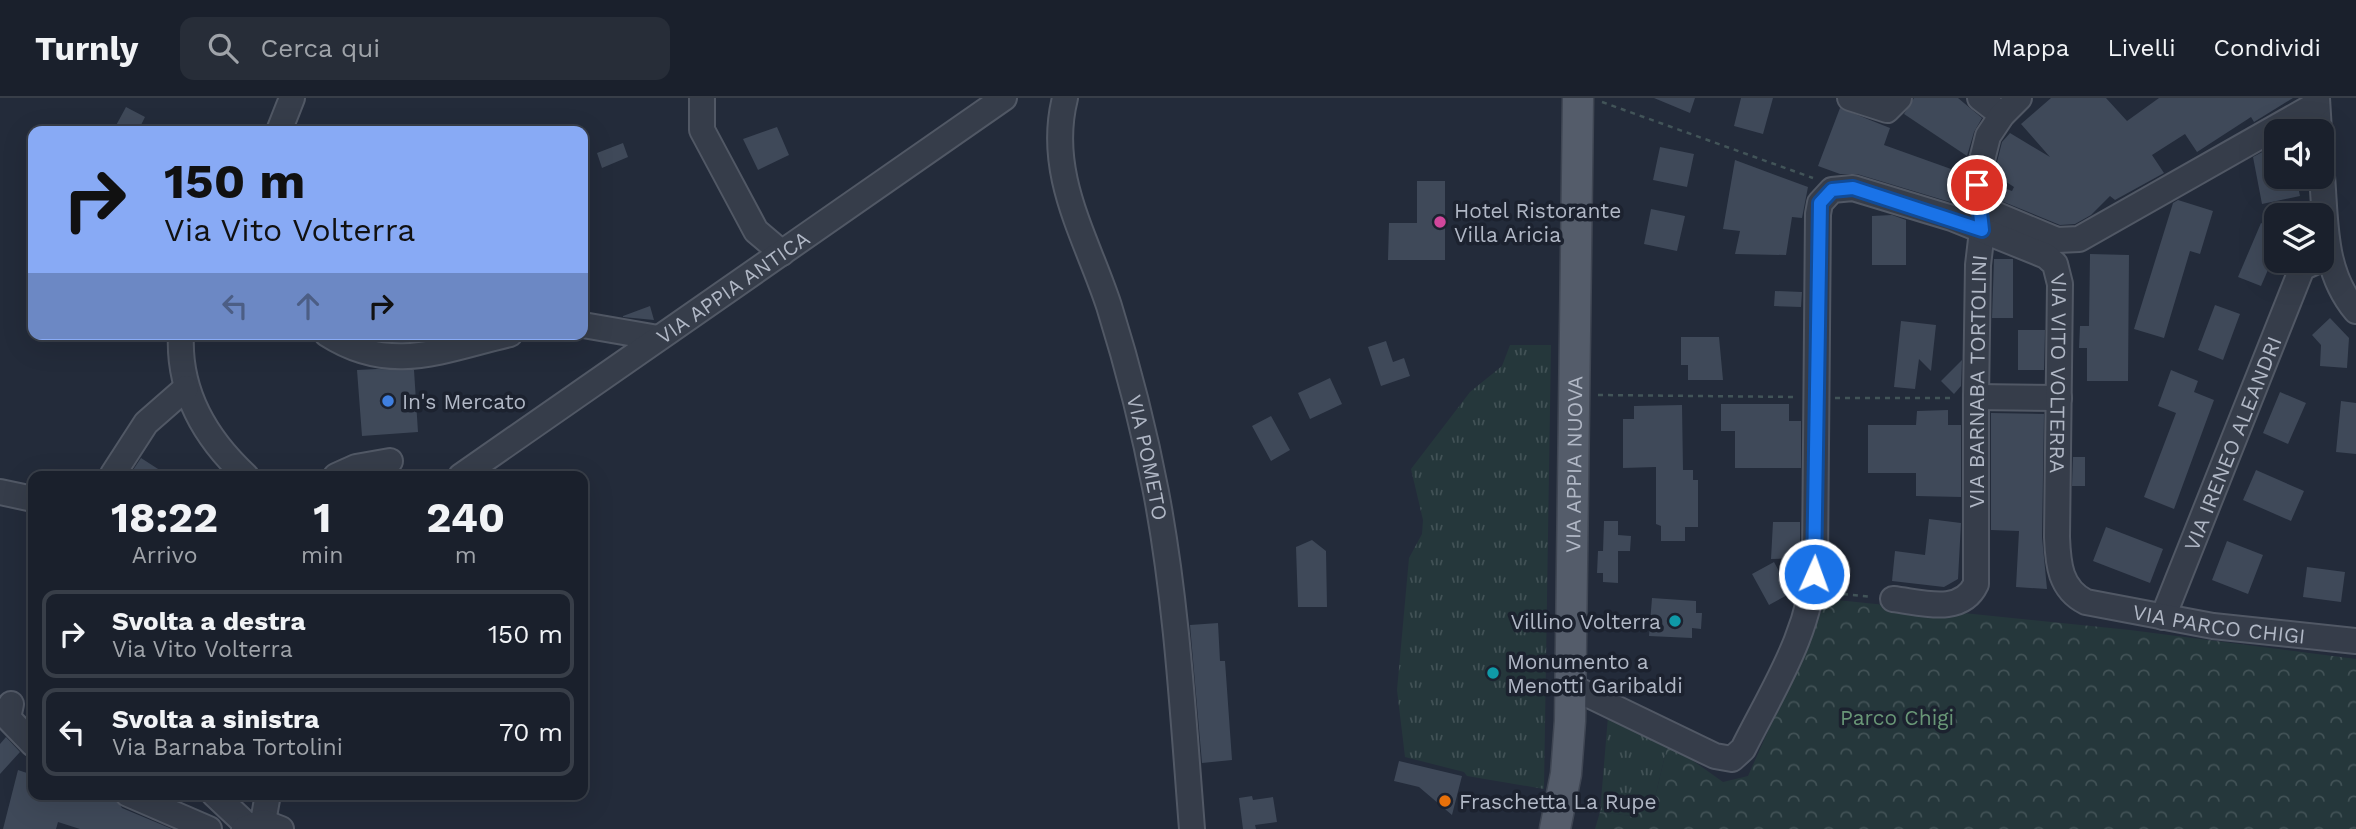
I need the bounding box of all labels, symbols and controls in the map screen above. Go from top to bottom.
search box [180,17,670,80]
text: Turnly [35,29,138,68]
icon: search [204,29,242,67]
text: Cerca qui [260,33,380,63]
text: Mappa [1992,34,2069,62]
text: Livelli [2107,34,2176,62]
text: Condividi [2214,34,2321,62]
map controls [2264,119,2334,273]
button: sound [2264,119,2334,189]
text: 150 m [164,152,305,210]
icon: right [49,154,140,245]
pin [1947,155,2007,215]
icon: arrive [1958,166,1996,204]
place label: Hotel Ristorante Villa Aricia [1454,198,1621,247]
button: layers [2264,203,2334,273]
text: Via Vito Volterra [164,211,415,249]
marker: Hotel Ristorante Villa Aricia [1432,214,1448,230]
street label: VIA APPIA ANTICA [651,225,814,349]
street label: VIA BARNABA TORTOLINI [1963,253,1992,508]
street label: VIA VITO VOLTERRA [2045,271,2073,474]
icon: left [216,287,254,325]
icon: ahead [289,287,327,325]
icon: right [362,287,400,325]
street label: VIA IRENEO ALEANDRI [2178,332,2286,554]
street label: VIA APPIA NUOVA [1560,375,1587,553]
place label: In's Mercato [402,389,526,414]
street label: VIA POMETO [1122,392,1173,522]
marker: In's Mercato [380,393,396,409]
text: 18:22 [111,493,218,542]
text: 1 [313,493,331,542]
text: 240 [426,493,505,542]
position arrow [1777,537,1851,611]
text: Arrivo [132,542,197,569]
text: min [301,542,343,569]
text: m [455,542,477,569]
street label: VIA PARCO CHIGI [2131,599,2307,648]
text: Svolta a destra [112,606,305,636]
place label: Villino Volterra [1510,609,1661,634]
marker: Villino Volterra [1667,613,1683,629]
icon: right [53,615,91,653]
text: 150 m [488,619,563,649]
text: Via Vito Volterra [112,636,293,663]
place label: Monumento a Menotti Garibaldi [1507,649,1683,698]
marker: Monumento a Menotti Garibaldi [1485,665,1501,681]
text: Svolta a sinistra [112,704,319,734]
park label: Parco Chigi [1840,705,1954,730]
icon: left [53,713,91,751]
text: 70 m [499,717,563,747]
text: Via Barnaba Tortolini [112,734,343,761]
place label: Fraschetta La Rupe [1459,789,1657,814]
marker: Fraschetta La Rupe [1437,793,1453,809]

